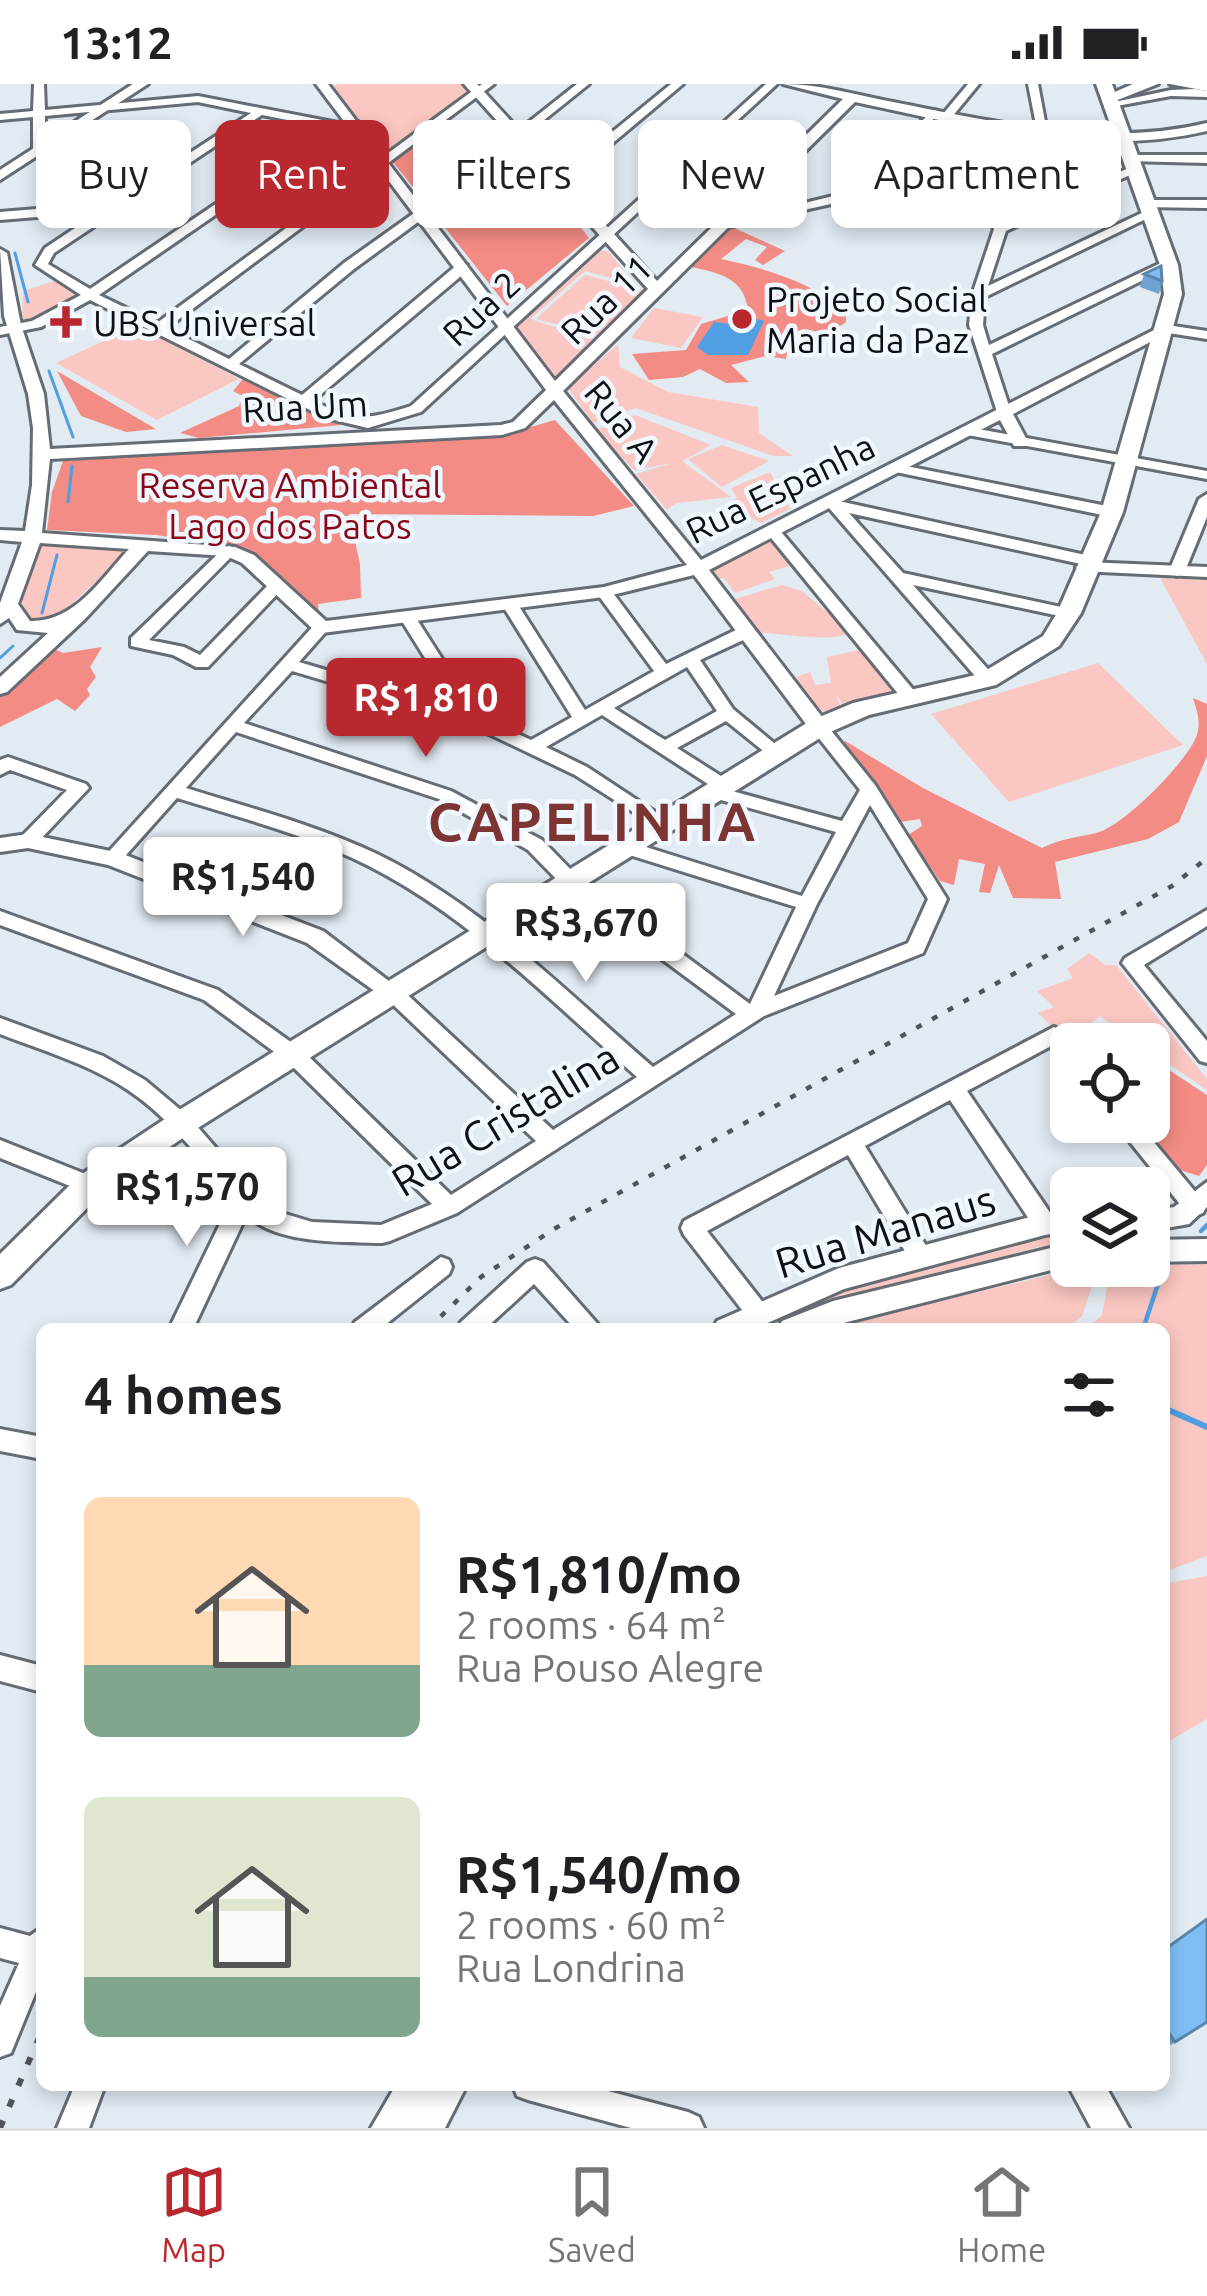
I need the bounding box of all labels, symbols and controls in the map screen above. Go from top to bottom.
text: 13:12 [60,17,173,68]
chip: Buy [36,120,191,228]
chip: Rent [215,120,389,228]
chip: Filters [413,120,614,228]
chip: New [638,120,807,228]
chip: Apartment [831,120,1121,228]
street label: Rua 11 [552,246,660,352]
street label: Rua 2 [434,262,528,354]
place label: Projeto Social Maria da Paz [766,278,988,360]
place label: UBS Universal [93,302,316,343]
marker: UBS Universal [50,306,82,338]
marker: Projeto Social Maria da Paz [729,306,755,332]
street label: Rua A [577,372,668,471]
street label: Rua Um [241,382,369,430]
street label: Rua Espanha [679,425,881,551]
park label: Reserva Ambiental Lago dos Patos [138,464,442,546]
pin: R$1,810 [315,658,537,760]
text: R$1,810 [353,675,499,718]
district label: CAPELINHA [428,791,758,851]
pin: R$1,540 [132,837,354,939]
text: R$1,540 [170,854,316,897]
pin: R$3,670 [475,883,697,985]
text: R$3,670 [513,900,659,943]
map controls [1050,1023,1170,1287]
button: locate [1050,1023,1170,1143]
street label: Rua Cristalina [383,1033,627,1205]
pin: R$1,570 [76,1147,298,1249]
text: R$1,570 [114,1164,260,1207]
button: layers [1050,1167,1170,1287]
street label: Rua Manaus [769,1175,1001,1287]
icon: filters [1056,1362,1122,1428]
text: 4 homes [84,1366,283,1424]
icon: home [180,1545,324,1689]
text: R$1,810/mo [456,1545,742,1603]
text: 2 rooms · 64 m² [456,1603,726,1646]
text: Rua Pouso Alegre [456,1646,764,1689]
icon: home [180,1845,324,1989]
text: R$1,540/mo [456,1845,742,1903]
text: 2 rooms · 60 m² [456,1903,726,1946]
text: Rua Londrina [456,1946,686,1989]
tab: Map [161,2159,227,2268]
tab: Saved [548,2159,636,2268]
tab: Home [957,2159,1046,2268]

